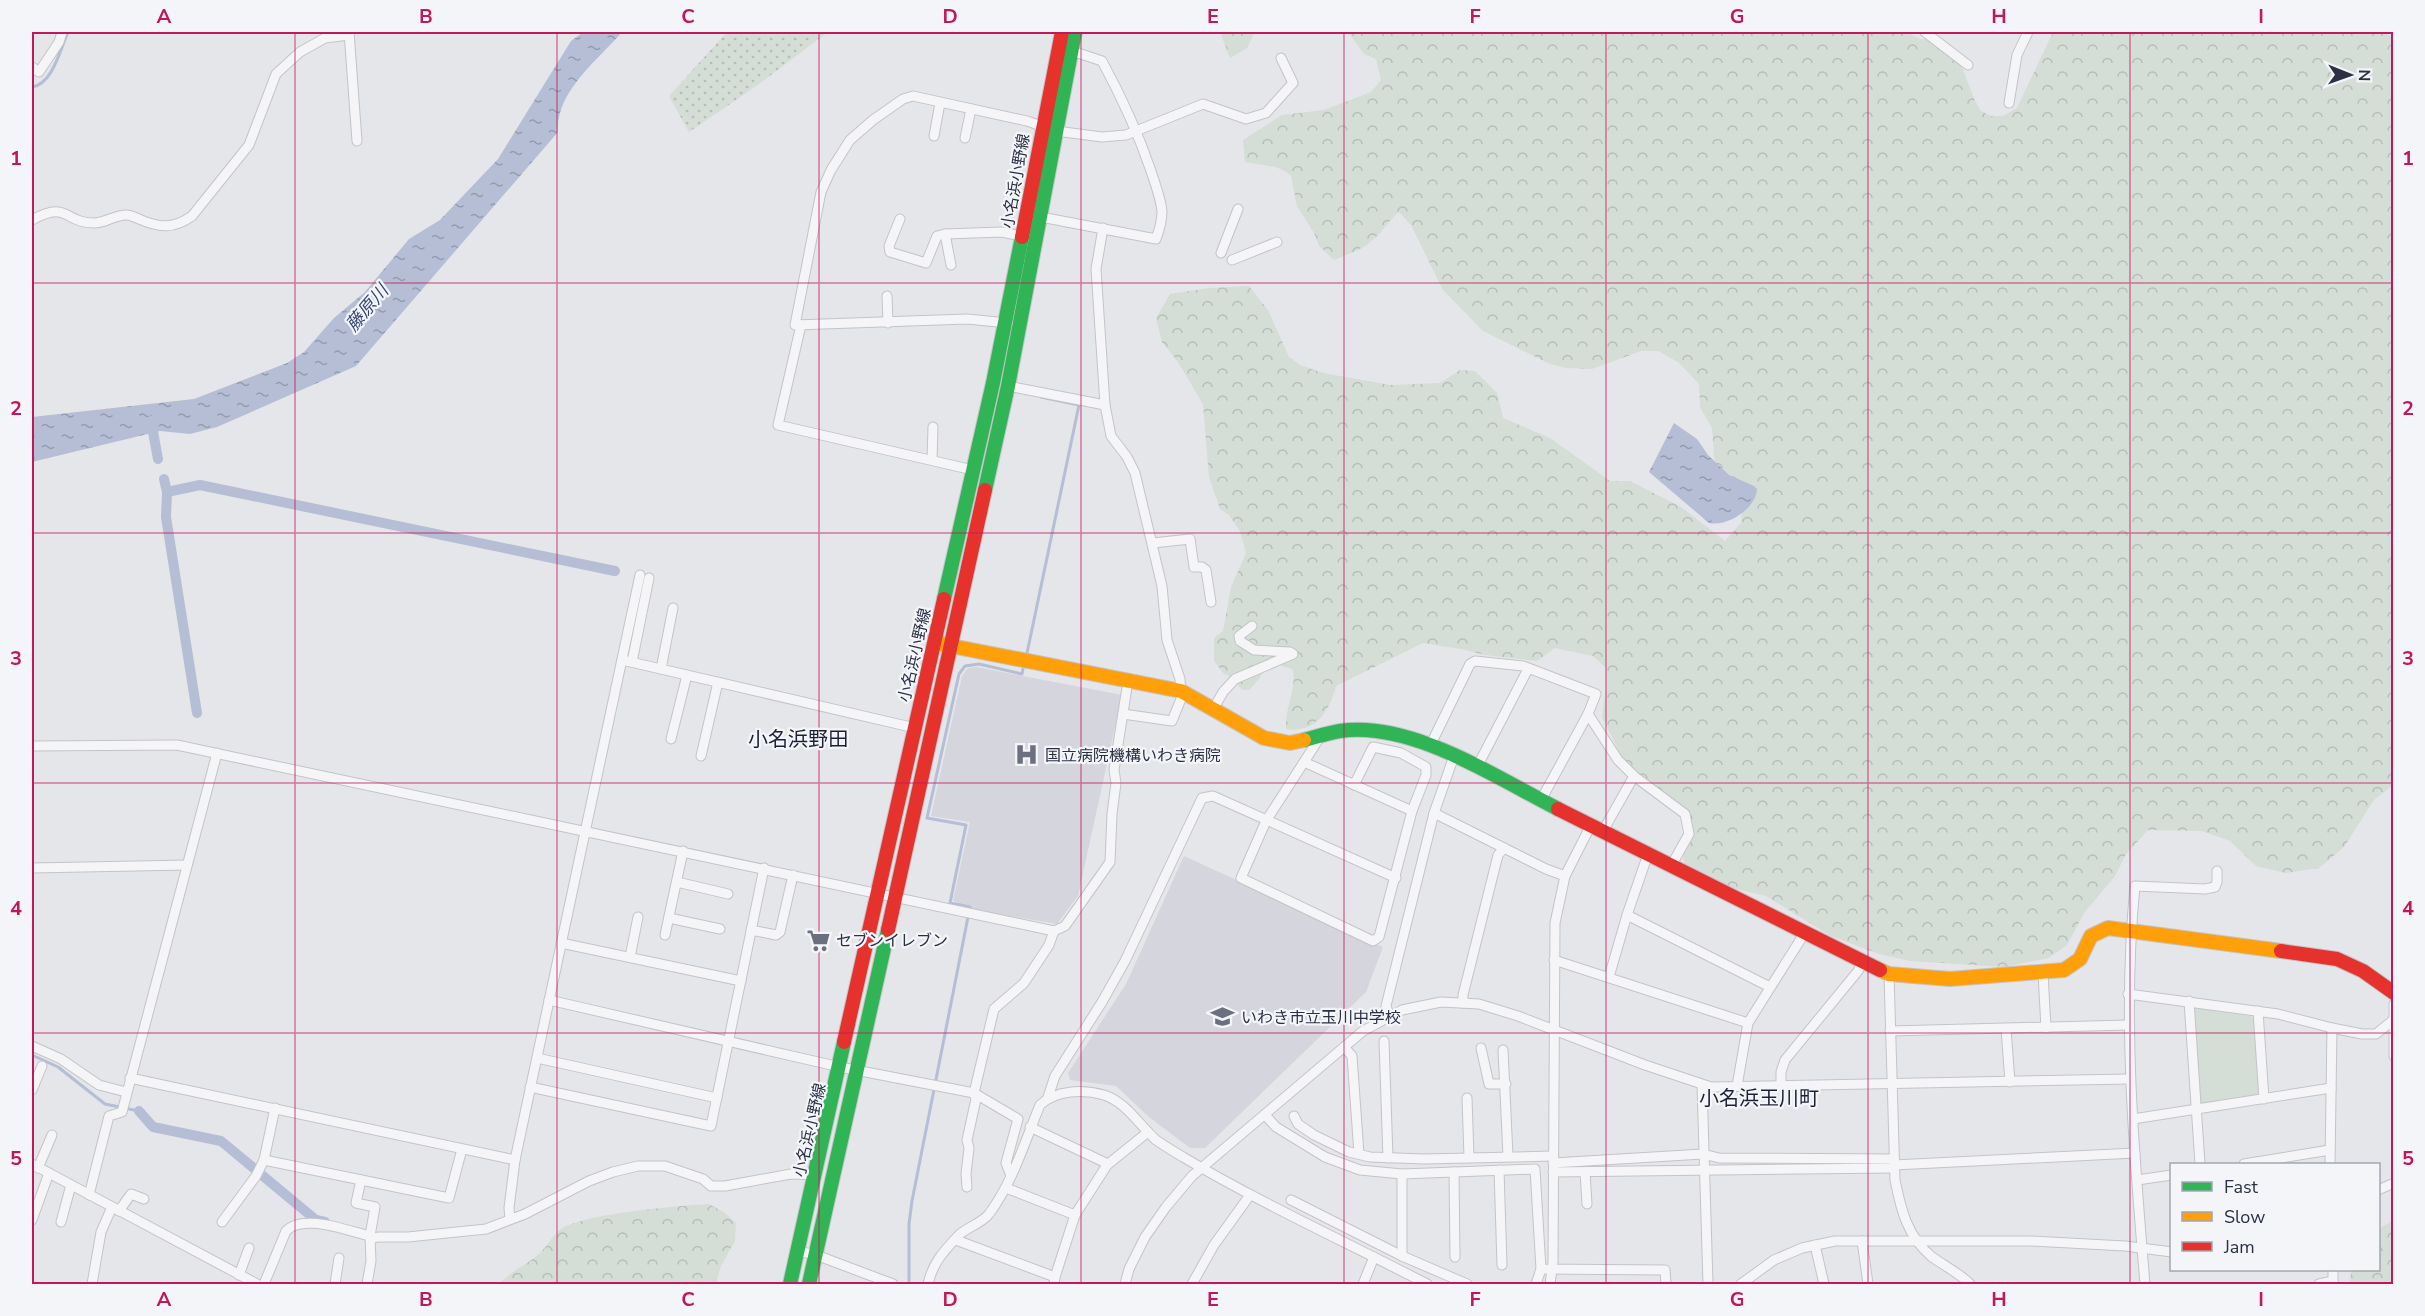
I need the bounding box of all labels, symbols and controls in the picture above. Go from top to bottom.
text: A [157,3,172,30]
text: B [419,3,433,30]
text: C [681,3,695,30]
text: D [942,3,958,30]
text: E [1207,3,1219,30]
text: F [1469,3,1481,30]
text: G [1730,3,1744,30]
text: H [1991,3,2007,30]
text: I [2258,3,2264,30]
north arrow [2320,45,2380,105]
text: N [2353,69,2375,81]
street label: 小名浜小野線 [997,132,1035,230]
text: 1 [10,145,22,172]
text: 1 [2402,145,2414,172]
water label: 藤原川 [340,278,395,336]
text: 2 [10,395,22,422]
text: 2 [2402,395,2414,422]
street label: 小名浜小野線 [893,606,936,704]
text: 3 [10,645,22,672]
text: 3 [2402,645,2414,672]
district label: 小名浜野田 [748,726,848,753]
hospital icon: 国立病院機構いわき病院 [1014,742,1040,768]
place label: 国立病院機構いわき病院 [1045,745,1221,767]
text: 4 [10,895,22,922]
text: 4 [2402,895,2414,922]
supermarket icon: セブンイレブン [805,927,831,953]
place label: セブンイレブン [836,930,948,952]
school or university icon: いわき市立玉川中学校 [1210,1004,1236,1030]
place label: いわき市立玉川中学校 [1241,1007,1401,1029]
street label: 小名浜小野線 [788,1081,831,1179]
district label: 小名浜玉川町 [1699,1085,1819,1112]
text: 5 [10,1145,22,1172]
text: 5 [2402,1145,2414,1172]
legend [2170,1163,2380,1271]
text: Fast [2224,1175,2259,1199]
text: Slow [2224,1205,2265,1229]
text: Jam [2223,1235,2255,1259]
text: A [157,1286,172,1313]
text: B [419,1286,433,1313]
text: C [681,1286,695,1313]
text: D [942,1286,958,1313]
text: E [1207,1286,1219,1313]
text: F [1469,1286,1481,1313]
text: G [1730,1286,1744,1313]
text: H [1991,1286,2007,1313]
text: I [2258,1286,2264,1313]

